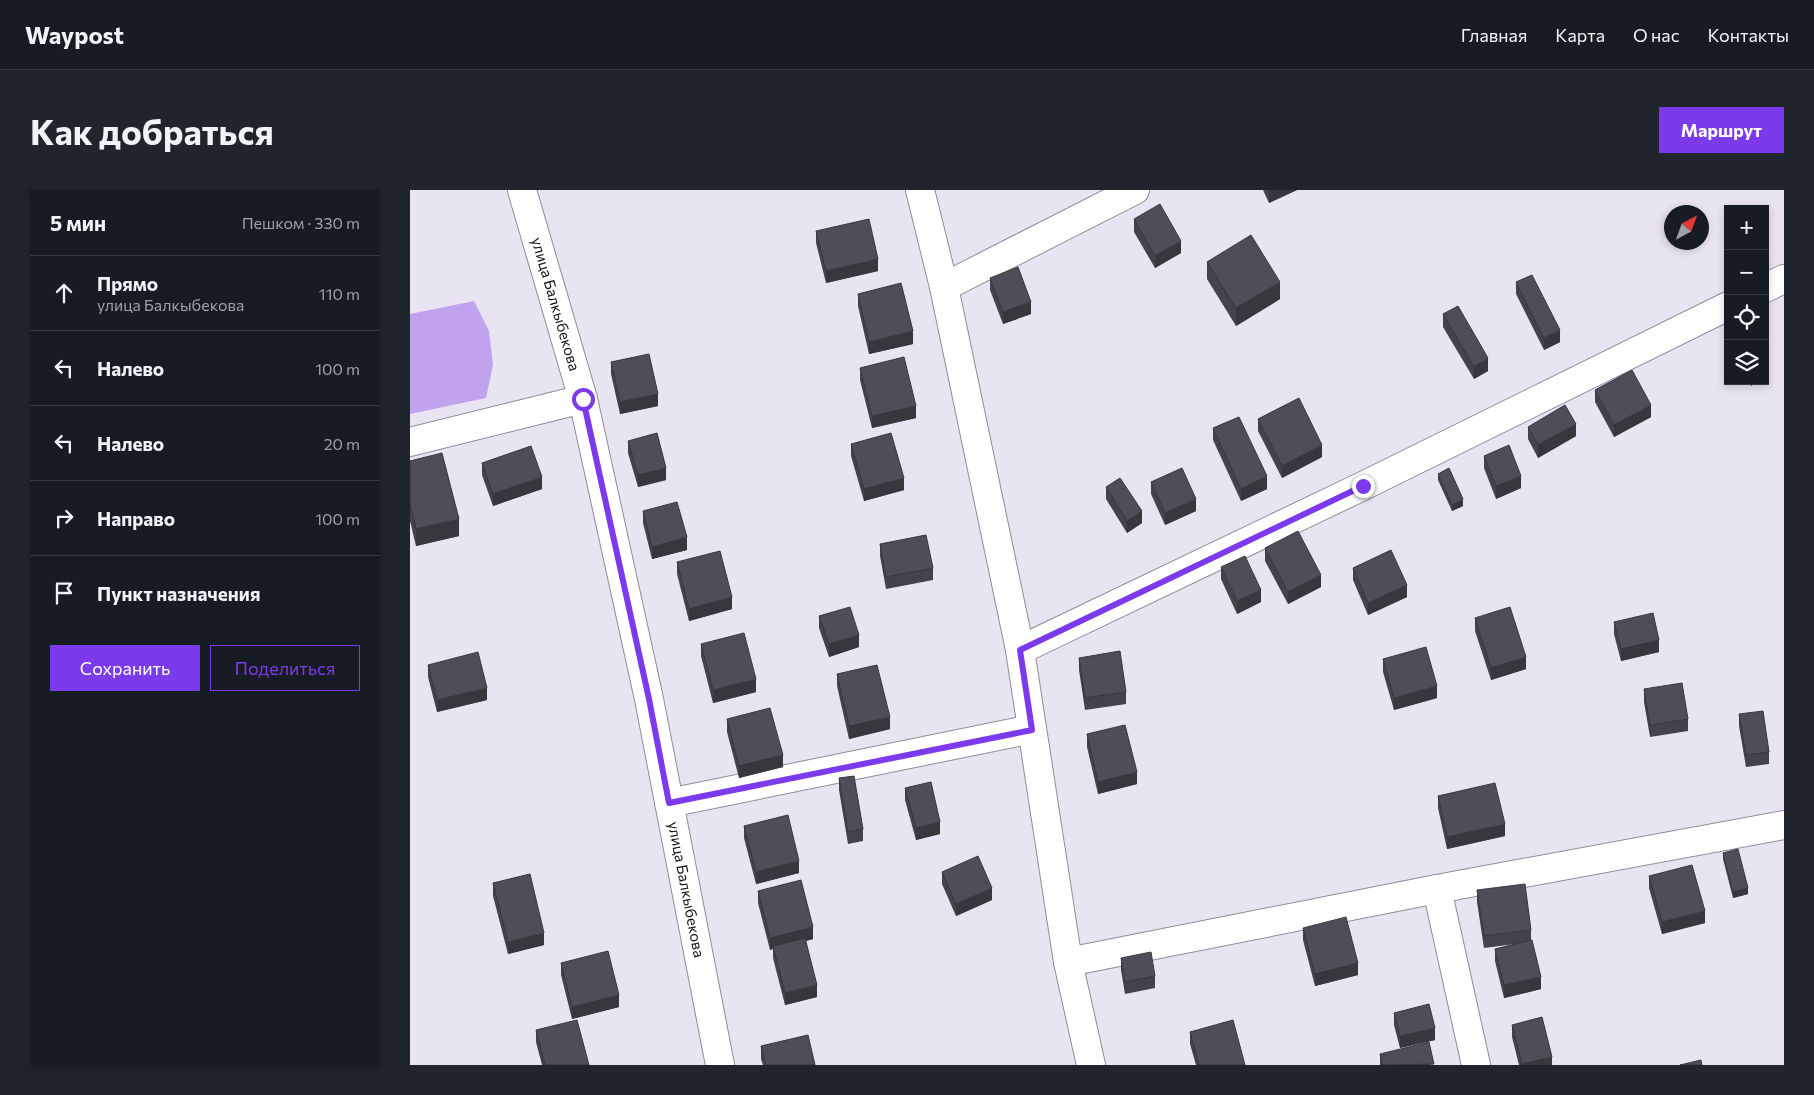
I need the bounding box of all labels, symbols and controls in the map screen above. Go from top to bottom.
text: Waypost [25,20,124,49]
text: Главная [1461,24,1527,46]
text: Карта [1555,24,1605,46]
text: О нас [1633,24,1680,46]
text: Контакты [1708,24,1789,46]
button: Маршрут [1659,107,1784,153]
text: Как добраться [30,109,274,152]
north arrow [1664,205,1709,250]
map controls [1724,205,1769,385]
button: + [1724,205,1769,250]
text: 5 мин [50,210,106,235]
text: Пешком · 330 m [242,213,360,232]
street label: улица Балкыбекова [528,235,584,373]
button: − [1724,250,1769,295]
text: Прямо [97,272,158,295]
icon: ahead [50,279,78,307]
text: 110 m [319,284,360,303]
text: улица Балкыбекова [97,295,244,314]
button: locate [1724,295,1769,340]
button: layers [1724,340,1769,385]
icon: left [50,354,78,382]
text: Налево [97,357,164,380]
text: 100 m [315,359,360,378]
route start [572,388,595,411]
icon: left [50,429,78,457]
text: Налево [97,432,164,455]
text: 20 m [324,434,360,453]
route end [1352,475,1375,498]
icon: right [50,504,78,532]
text: Направо [97,507,175,530]
text: 100 m [315,509,360,528]
icon: arrive [50,579,78,607]
text: Пункт назначения [97,582,260,605]
button: Сохранить [50,645,200,691]
button: Поделиться [210,645,360,691]
street label: улица Балкыбекова [665,820,709,959]

